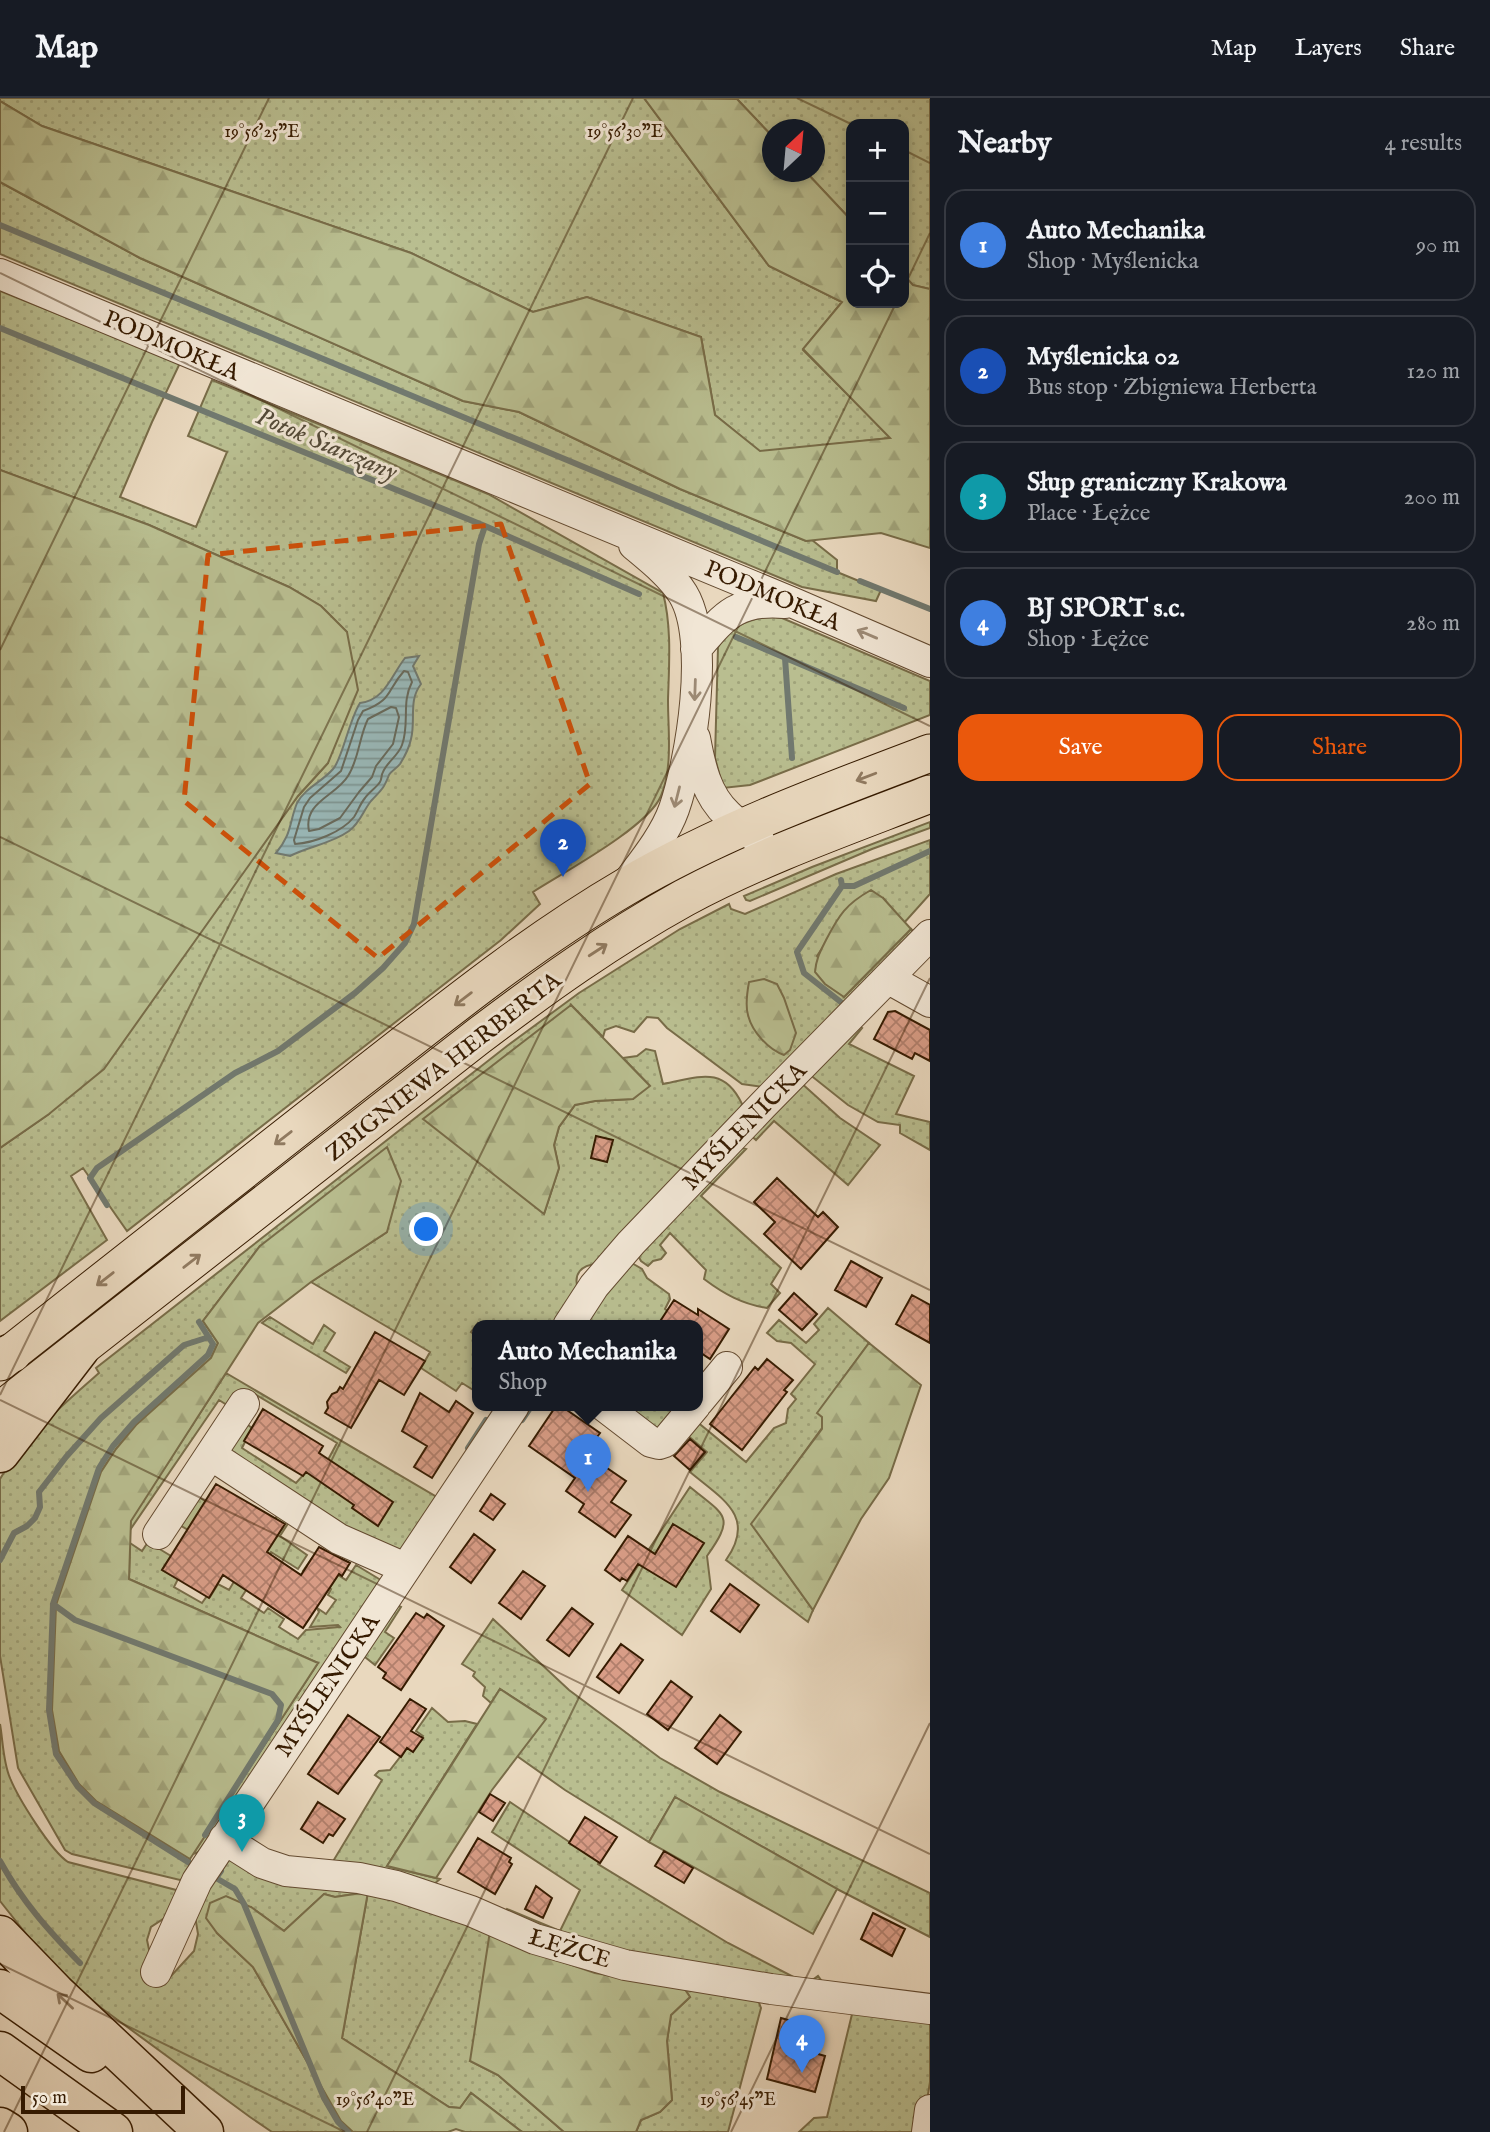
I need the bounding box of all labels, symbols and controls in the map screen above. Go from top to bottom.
text: Map [35,27,98,69]
text: Map [1211,33,1257,64]
text: Layers [1295,33,1362,64]
text: Share [1400,33,1455,64]
north arrow [762,119,825,182]
map controls [846,119,909,308]
button: + [846,119,909,182]
text: 19°56'25"E [224,121,300,144]
text: 19°56'30"E [587,121,663,144]
text: Nearby [958,125,1051,163]
text: 4 results [1384,129,1462,158]
button: − [846,182,909,245]
text: Auto Mechanika [1027,214,1205,247]
text: 1 [979,231,987,260]
text: 90 m [1416,231,1460,260]
button: locate [846,245,909,308]
text: Shop · Myślenicka [1027,247,1199,276]
street label: PODMOKŁA [99,304,245,389]
text: Myślenicka 02 [1027,340,1179,373]
text: 2 [978,357,988,386]
text: 120 m [1407,357,1460,386]
text: Bus stop · Zbigniewa Herberta [1027,373,1317,402]
water label: Potok Siarczany [251,400,402,489]
text: Słup graniczny Krakowa [1027,466,1287,499]
text: 3 [979,483,987,512]
text: 200 m [1404,483,1460,512]
text: Place · Łężce [1027,499,1150,528]
street label: PODMOKŁA [700,554,846,639]
text: BJ SPORT s.c. [1027,592,1185,625]
text: 4 [977,609,989,638]
text: 280 m [1406,609,1460,638]
text: Shop · Łężce [1027,625,1149,654]
one-way arrow [857,627,879,640]
one-way arrow [689,678,702,701]
button: Save [958,714,1203,781]
button: Share [1217,714,1462,781]
one-way arrow [856,772,878,784]
one-way arrow [670,785,683,807]
pin: 2 [540,819,586,877]
one-way arrow [588,942,608,956]
street label: ZBIGNIEWA HERBERTA [320,965,569,1169]
one-way arrow [454,992,473,1006]
street label: MYŚLENICKA [676,1056,815,1198]
one-way arrow [275,1131,293,1146]
your location [409,1212,443,1246]
one-way arrow [182,1254,200,1269]
one-way arrow [96,1272,114,1287]
popup [472,1320,703,1411]
text: Auto Mechanika [499,1335,676,1368]
text: Shop [499,1368,547,1397]
pin: 1 [565,1434,611,1492]
street label: MYŚLENICKA [269,1608,388,1764]
pin: 3 [219,1794,265,1852]
street label: ŁĘŻCE [525,1922,614,1977]
one-way arrow [57,1993,74,2010]
pin: 4 [779,2015,825,2073]
scale bar [21,2083,186,2115]
text: 50 m [32,2086,67,2110]
text: 19°56'40"E [336,2089,414,2112]
text: 19°56'45"E [700,2089,776,2112]

